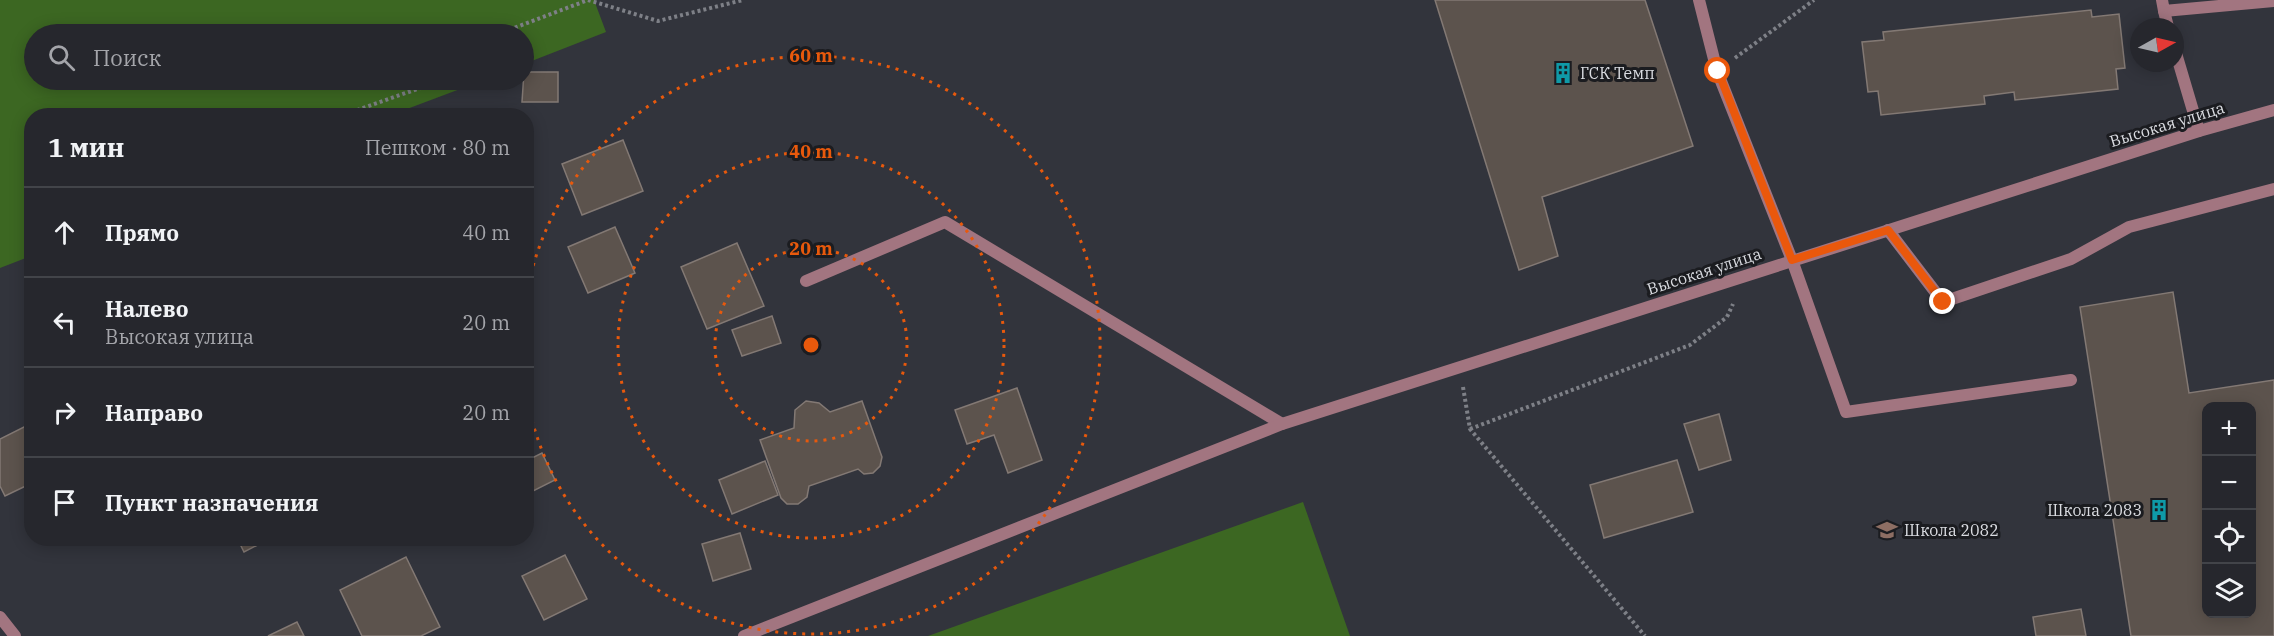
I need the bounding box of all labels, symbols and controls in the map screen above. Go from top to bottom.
north arrow [2130,18,2184,72]
search box [24,24,534,90]
icon: search [45,41,78,74]
text: Поиск [93,43,161,72]
text: 60 m [789,44,833,67]
route start [1704,57,1730,83]
building icon: ГСК Темп [1551,61,1575,85]
place label: ГСК Темп [1580,63,1655,83]
street label: Высокая улица [2107,97,2227,151]
text: 1 мин [48,130,124,164]
text: Пешком · 80 m [365,134,510,161]
text: 40 m [789,140,833,163]
icon: ahead [48,216,81,249]
text: Прямо [105,218,179,247]
text: 40 m [462,219,510,246]
text: 20 m [789,237,833,260]
street label: Высокая улица [1644,243,1764,299]
route end [1929,288,1955,314]
text: Налево [105,294,189,323]
icon: left [48,306,81,339]
text: 20 m [462,309,510,336]
text: Высокая улица [105,323,254,350]
centre of rings [801,335,821,355]
icon: right [48,396,81,429]
text: Направо [105,398,203,427]
text: 20 m [462,399,510,426]
map controls [2202,402,2256,618]
button: + [2202,402,2256,456]
button: − [2202,456,2256,510]
icon: arrive [48,486,81,519]
text: Пункт назначения [105,488,319,517]
building icon: Школа 2083 [2147,498,2171,522]
place label: Школа 2083 [2047,500,2142,520]
button: locate [2202,510,2256,564]
school or university icon: Школа 2082 [1875,518,1899,542]
place label: Школа 2082 [1904,520,1999,540]
button: layers [2202,564,2256,618]

